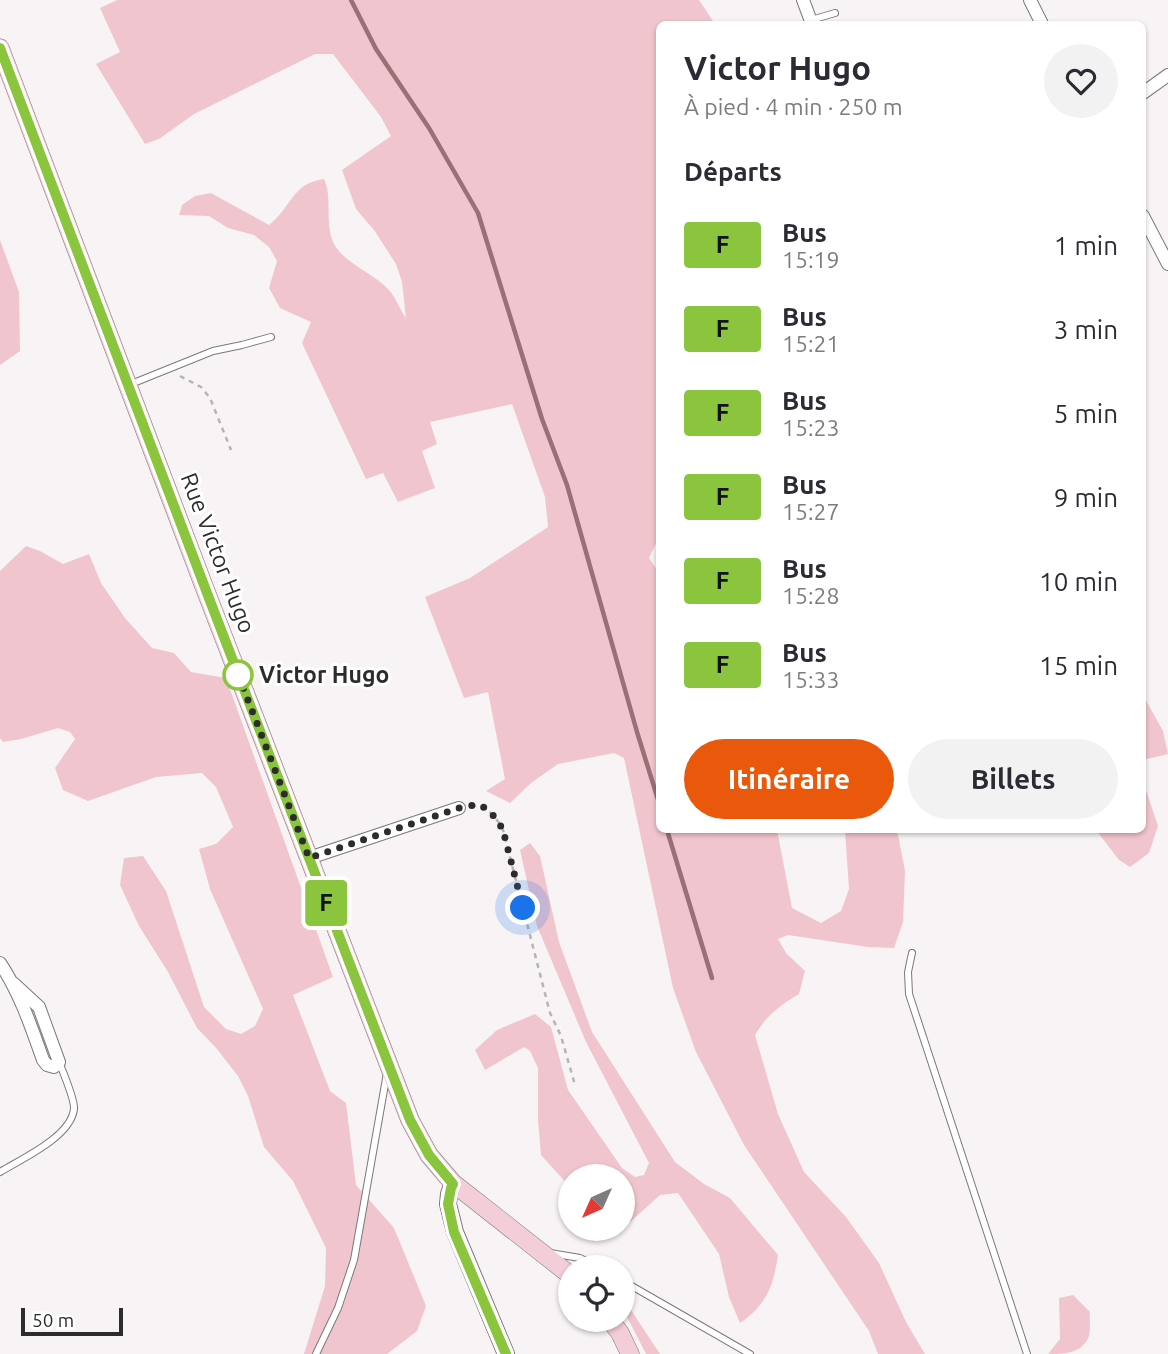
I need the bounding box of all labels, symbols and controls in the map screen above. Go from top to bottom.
button: heart [1044,44,1118,118]
text: Victor Hugo [684,49,871,86]
text: À pied · 4 min · 250 m [684,94,903,119]
text: Départs [684,157,782,186]
text: Bus [782,218,827,247]
text: F [716,231,729,258]
text: 1 min [1054,231,1118,260]
text: 15:19 [782,247,840,272]
text: Bus [782,302,827,331]
text: F [716,315,729,342]
text: 3 min [1054,315,1118,344]
text: 15:21 [782,331,840,356]
text: Bus [782,386,827,415]
text: F [716,399,729,426]
text: 5 min [1054,399,1118,428]
text: 15:23 [782,415,840,440]
street label: Rue Victor Hugo [176,469,260,636]
text: Bus [782,470,827,499]
text: F [716,483,729,510]
text: 9 min [1054,483,1118,512]
text: 15:27 [782,499,840,524]
text: Bus [782,554,827,583]
text: F [716,567,729,594]
text: 10 min [1039,567,1118,596]
text: 15:28 [782,583,840,608]
text: Bus [782,638,827,667]
text: F [716,651,729,678]
text: 15 min [1039,651,1118,680]
marker: Victor Hugo [223,660,253,690]
place label: Victor Hugo [259,662,389,687]
text: 15:33 [782,667,840,692]
button: Itinéraire [684,739,894,819]
button: Billets [908,739,1118,819]
line badge: F [303,880,349,926]
text: F [319,889,333,916]
your location [505,890,540,925]
north arrow [558,1164,635,1241]
map controls [558,1164,635,1332]
button: locate [558,1255,635,1332]
scale bar [21,1305,122,1337]
text: 50 m [32,1309,74,1331]

